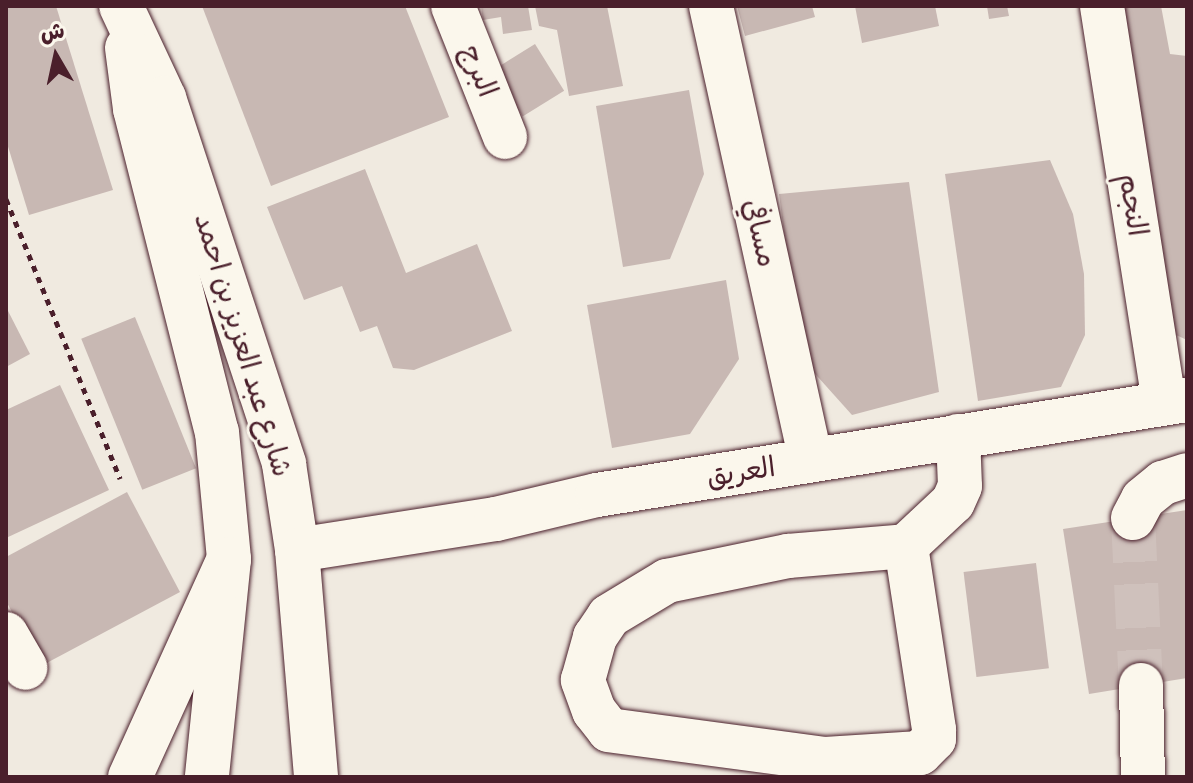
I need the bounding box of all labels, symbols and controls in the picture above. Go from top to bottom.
north arrow [16,16,96,96]
text: ش [38,17,66,48]
street label: البرج [453,40,505,102]
street label: النجم [1111,171,1155,239]
street label: مسافي [736,196,784,270]
street label: شارع عبد العزيز بن احمد [187,209,299,481]
street label: العريق [704,450,778,494]

